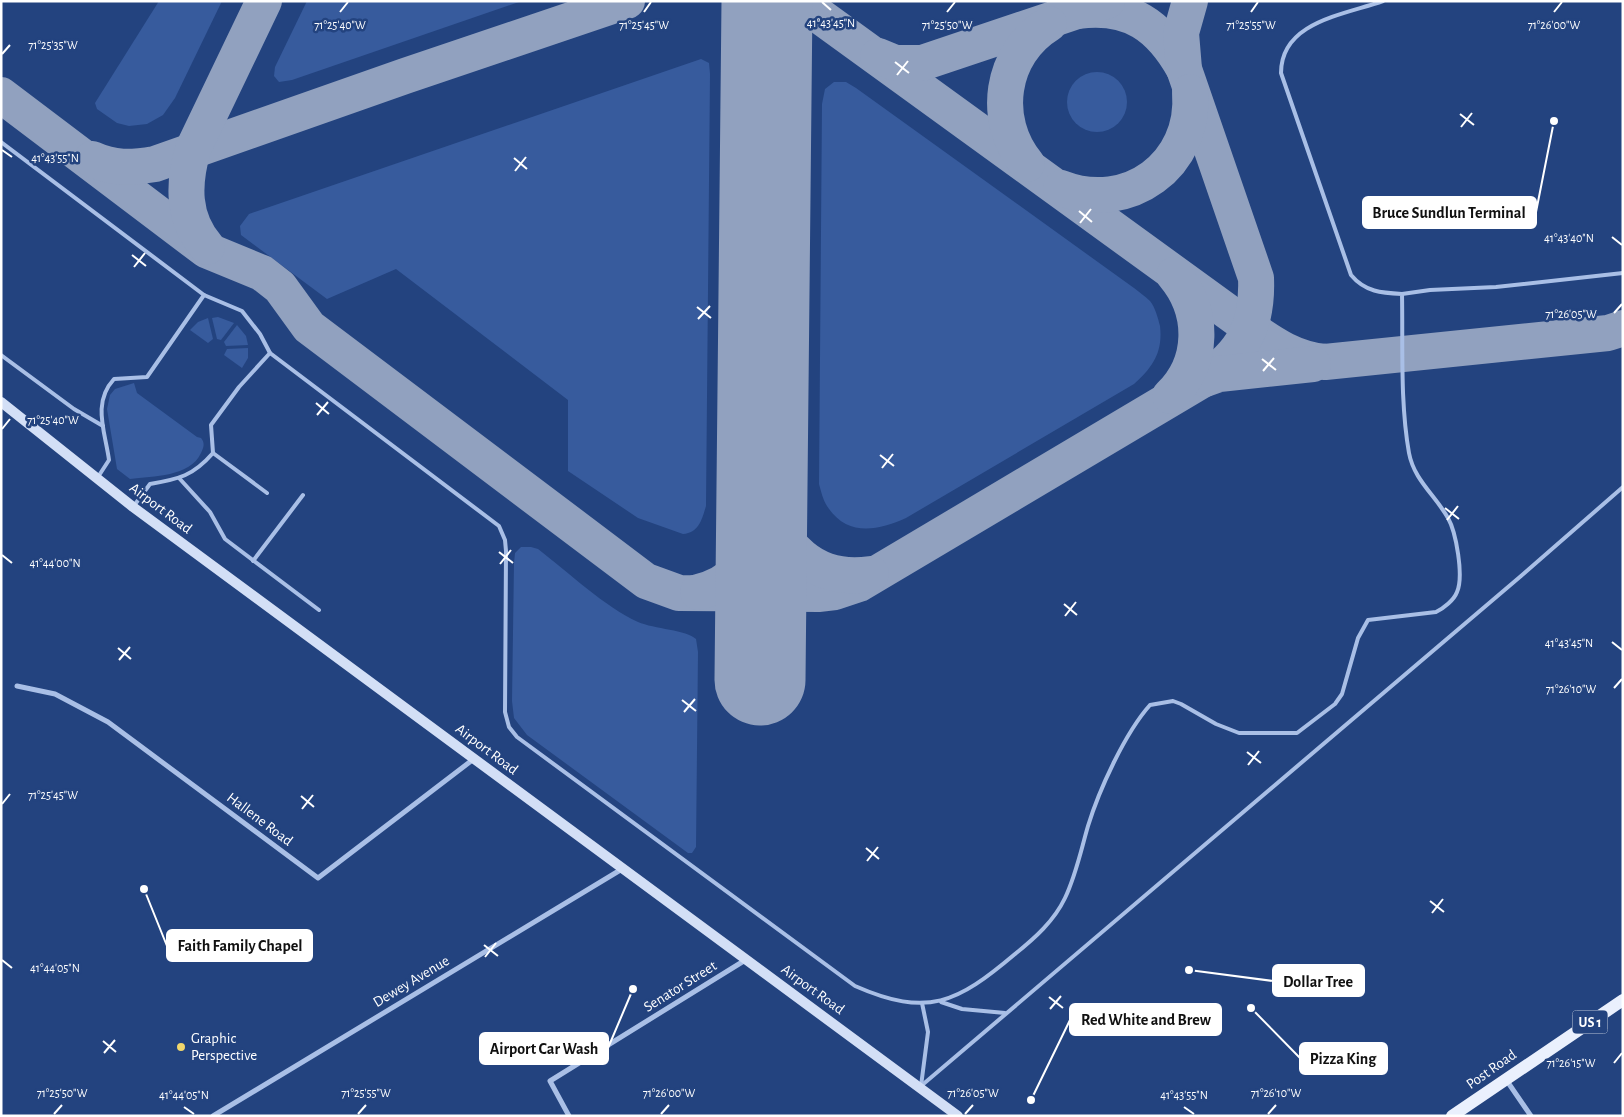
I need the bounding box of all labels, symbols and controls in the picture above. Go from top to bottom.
text: 41°43'45"N [807,17,855,29]
text: 71°25'40"W [314,19,366,31]
text: 71°25'45"W [619,19,669,31]
text: 71°25'50"W [922,19,973,31]
text: 71°25'55"W [1226,19,1276,31]
text: 71°26'00"W [1528,19,1581,31]
text: 71°25'35"W [28,39,78,51]
text: 41°43'55"N [31,152,79,164]
callout: Bruce Sundlun Terminal [1363,197,1536,228]
text: Bruce Sundlun Terminal [1372,205,1526,221]
text: 41°43'40"N [1544,232,1594,244]
text: 71°26'05"W [1545,308,1597,320]
text: 71°25'40"W [27,414,79,426]
street label: Airport Road [127,480,195,537]
text: 41°44'00"N [29,557,81,569]
text: 41°43'45"N [1545,637,1593,649]
text: 71°26'10"W [1546,683,1597,695]
street label: Airport Road [453,721,521,778]
text: 71°25'45"W [28,789,78,801]
street label: Hallene Road [224,790,296,849]
callout: Faith Family Chapel [167,930,312,961]
text: Faith Family Chapel [177,938,303,955]
street label: Dewey Avenue [371,953,452,1010]
street label: Senator Street [641,958,720,1015]
text: 41°44'05"N [30,962,80,974]
street label: Airport Road [778,962,847,1017]
callout: Dollar Tree [1273,965,1364,996]
text: Dollar Tree [1283,974,1354,990]
callout: Red White and Brew [1070,1004,1221,1035]
road number: US 1 [1572,1010,1608,1034]
text: Red White and Brew [1081,1012,1212,1028]
place label: Graphic Perspective [191,1031,257,1063]
callout: Airport Car Wash [480,1033,608,1064]
marker: Graphic Perspective [175,1041,187,1053]
text: Airport Car Wash [490,1041,598,1057]
callout: Pizza King [1300,1043,1387,1074]
street label: Post Road [1464,1047,1519,1092]
text: Pizza King [1310,1051,1377,1067]
text: 71°26'15"W [1546,1057,1596,1069]
text: 71°25'50"W [37,1087,88,1099]
text: 71°25'55"W [341,1087,391,1099]
text: 71°26'00"W [643,1087,696,1099]
text: 71°26'05"W [947,1087,999,1099]
text: 71°26'10"W [1251,1087,1302,1099]
text: 41°44'05"N [159,1089,209,1101]
text: 41°43'55"N [1160,1089,1208,1101]

